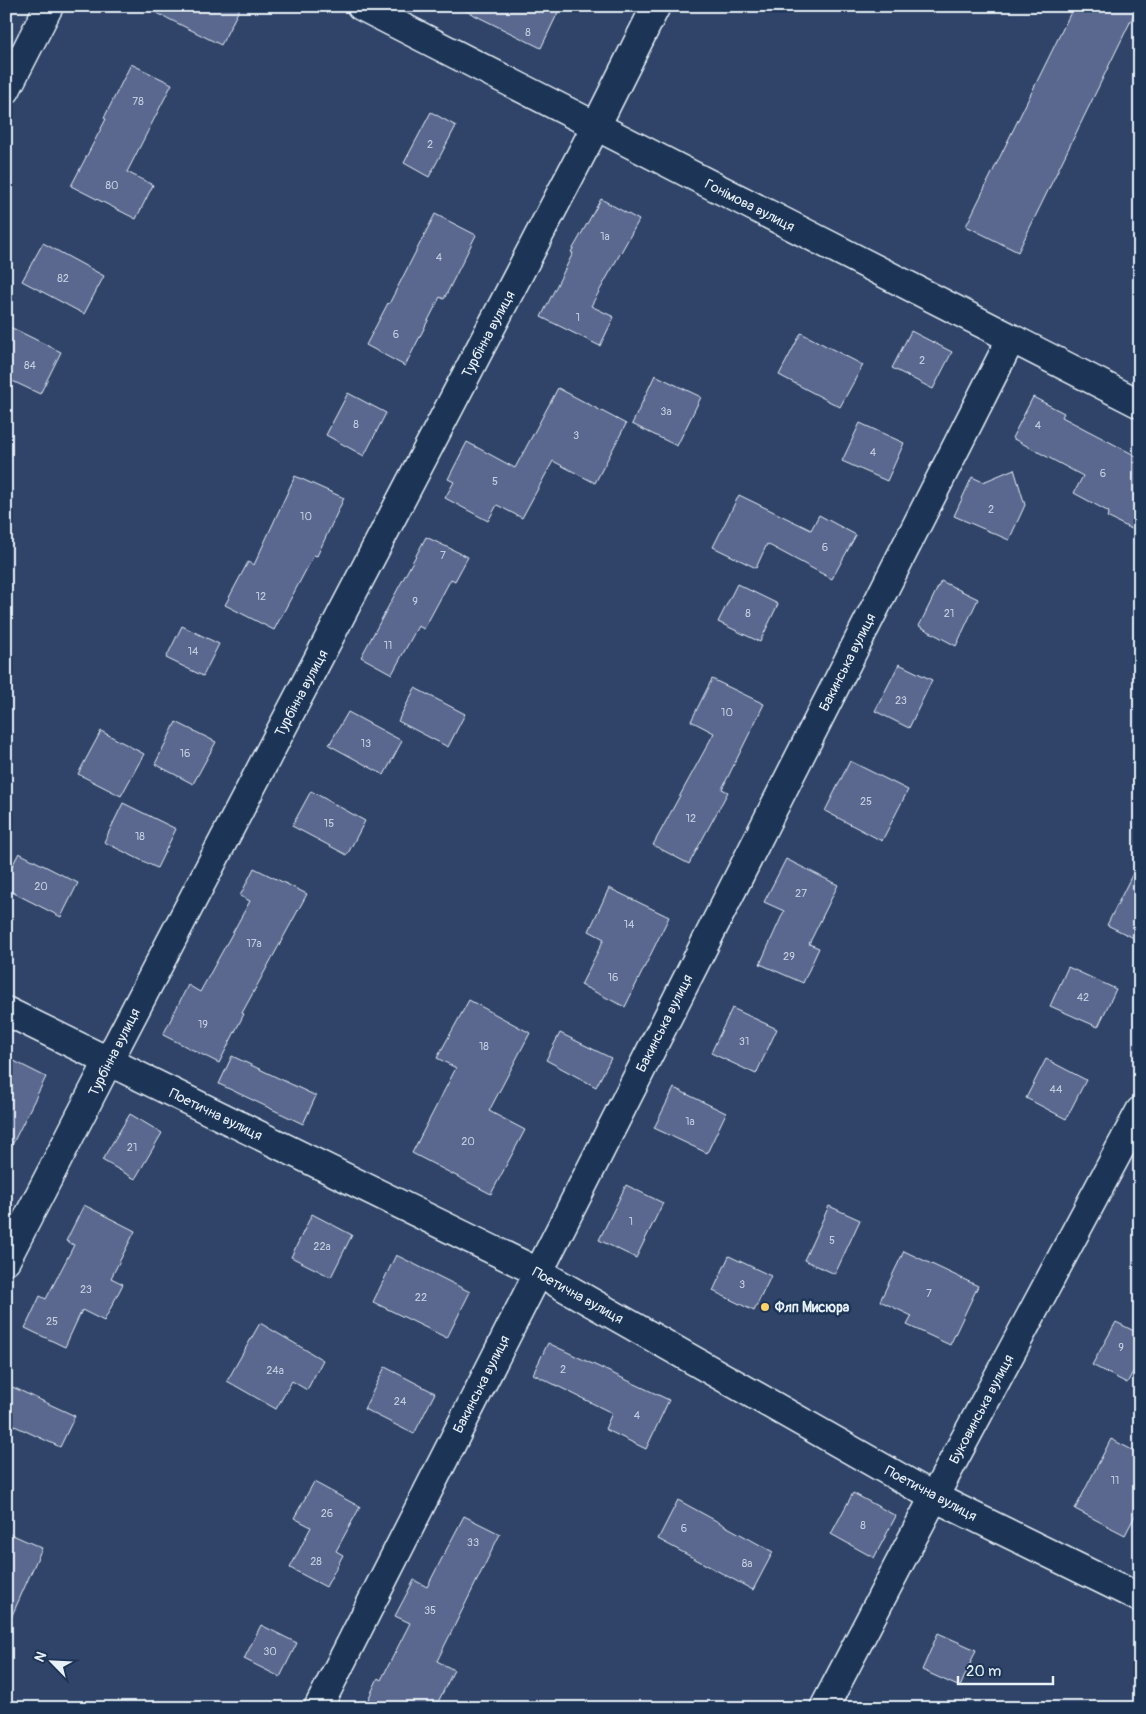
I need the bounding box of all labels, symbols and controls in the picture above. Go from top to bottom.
house number: 8 [525,26,531,39]
house number: 78 [132,95,144,108]
house number: 2 [427,138,433,151]
street label: Гонімова вулиця [702,175,798,235]
house number: 80 [105,179,119,192]
house number: 1а [600,230,610,243]
house number: 4 [436,251,443,264]
house number: 82 [57,272,69,285]
street label: Турбінна вулиця [458,288,519,381]
house number: 1 [576,311,580,324]
house number: 6 [393,328,399,341]
house number: 2 [919,354,925,367]
house number: 84 [24,359,37,372]
house number: 3а [660,405,672,418]
house number: 8 [353,418,359,431]
house number: 4 [1035,419,1042,432]
house number: 3 [573,429,579,442]
house number: 4 [870,446,877,459]
house number: 6 [1100,467,1106,480]
house number: 5 [492,475,498,488]
house number: 2 [988,503,994,516]
house number: 10 [300,510,312,523]
house number: 6 [822,541,828,554]
house number: 7 [440,549,446,562]
house number: 12 [256,590,266,603]
house number: 9 [412,595,418,608]
house number: 8 [745,607,751,620]
house number: 21 [944,607,954,620]
street label: Бакинська вулиця [815,610,879,714]
house number: 11 [384,639,392,652]
house number: 14 [188,645,199,658]
street label: Турбінна вулиця [271,647,332,740]
house number: 23 [895,694,907,707]
house number: 10 [721,706,733,719]
house number: 13 [361,737,371,750]
house number: 16 [180,747,190,760]
house number: 25 [860,795,872,808]
house number: 12 [686,812,696,825]
house number: 15 [324,817,334,830]
house number: 18 [135,830,145,843]
house number: 20 [34,880,48,893]
house number: 27 [795,887,807,900]
house number: 14 [624,918,635,931]
house number: 17а [246,937,262,950]
house number: 29 [783,950,795,963]
house number: 16 [608,971,618,984]
street label: Бакинська вулиця [632,971,696,1075]
house number: 42 [1077,991,1089,1004]
street label: Турбінна вулиця [85,1005,144,1099]
house number: 19 [198,1018,208,1031]
house number: 31 [739,1035,749,1048]
house number: 18 [479,1040,489,1053]
house number: 44 [1050,1083,1063,1096]
street label: Поетична вулиця [166,1085,265,1144]
house number: 1а [685,1115,695,1128]
house number: 20 [461,1135,475,1148]
house number: 21 [127,1141,137,1154]
house number: 1 [629,1215,633,1228]
house number: 5 [829,1234,835,1247]
house number: 22а [313,1240,331,1253]
street label: Поетична вулиця [529,1263,626,1327]
house number: 3 [739,1278,745,1291]
house number: 23 [80,1283,92,1296]
house number: 7 [926,1287,932,1300]
house number: 22 [415,1291,427,1304]
place label: Флп Мисюра [774,1299,850,1316]
marker: Флп Мисюра [759,1301,771,1313]
house number: 25 [46,1315,58,1328]
street label: Бакинська вулиця [449,1332,513,1436]
house number: 9 [1118,1341,1124,1354]
street label: Буковинська вулиця [945,1352,1017,1467]
house number: 2 [560,1363,566,1376]
house number: 24а [266,1364,284,1377]
house number: 24 [394,1395,407,1408]
house number: 4 [634,1409,641,1422]
street label: Поетична вулиця [882,1462,980,1525]
house number: 11 [1111,1474,1119,1487]
house number: 26 [321,1507,333,1520]
house number: 8 [860,1519,866,1532]
house number: 6 [681,1522,687,1535]
house number: 33 [467,1536,479,1549]
house number: 28 [310,1555,322,1568]
house number: 8а [742,1557,752,1570]
house number: 35 [424,1604,436,1617]
north arrow [28,1636,78,1686]
house number: 30 [263,1645,277,1658]
text: N [31,1649,50,1665]
scale bar [958,1654,1054,1686]
text: 20 m [966,1662,1001,1681]

